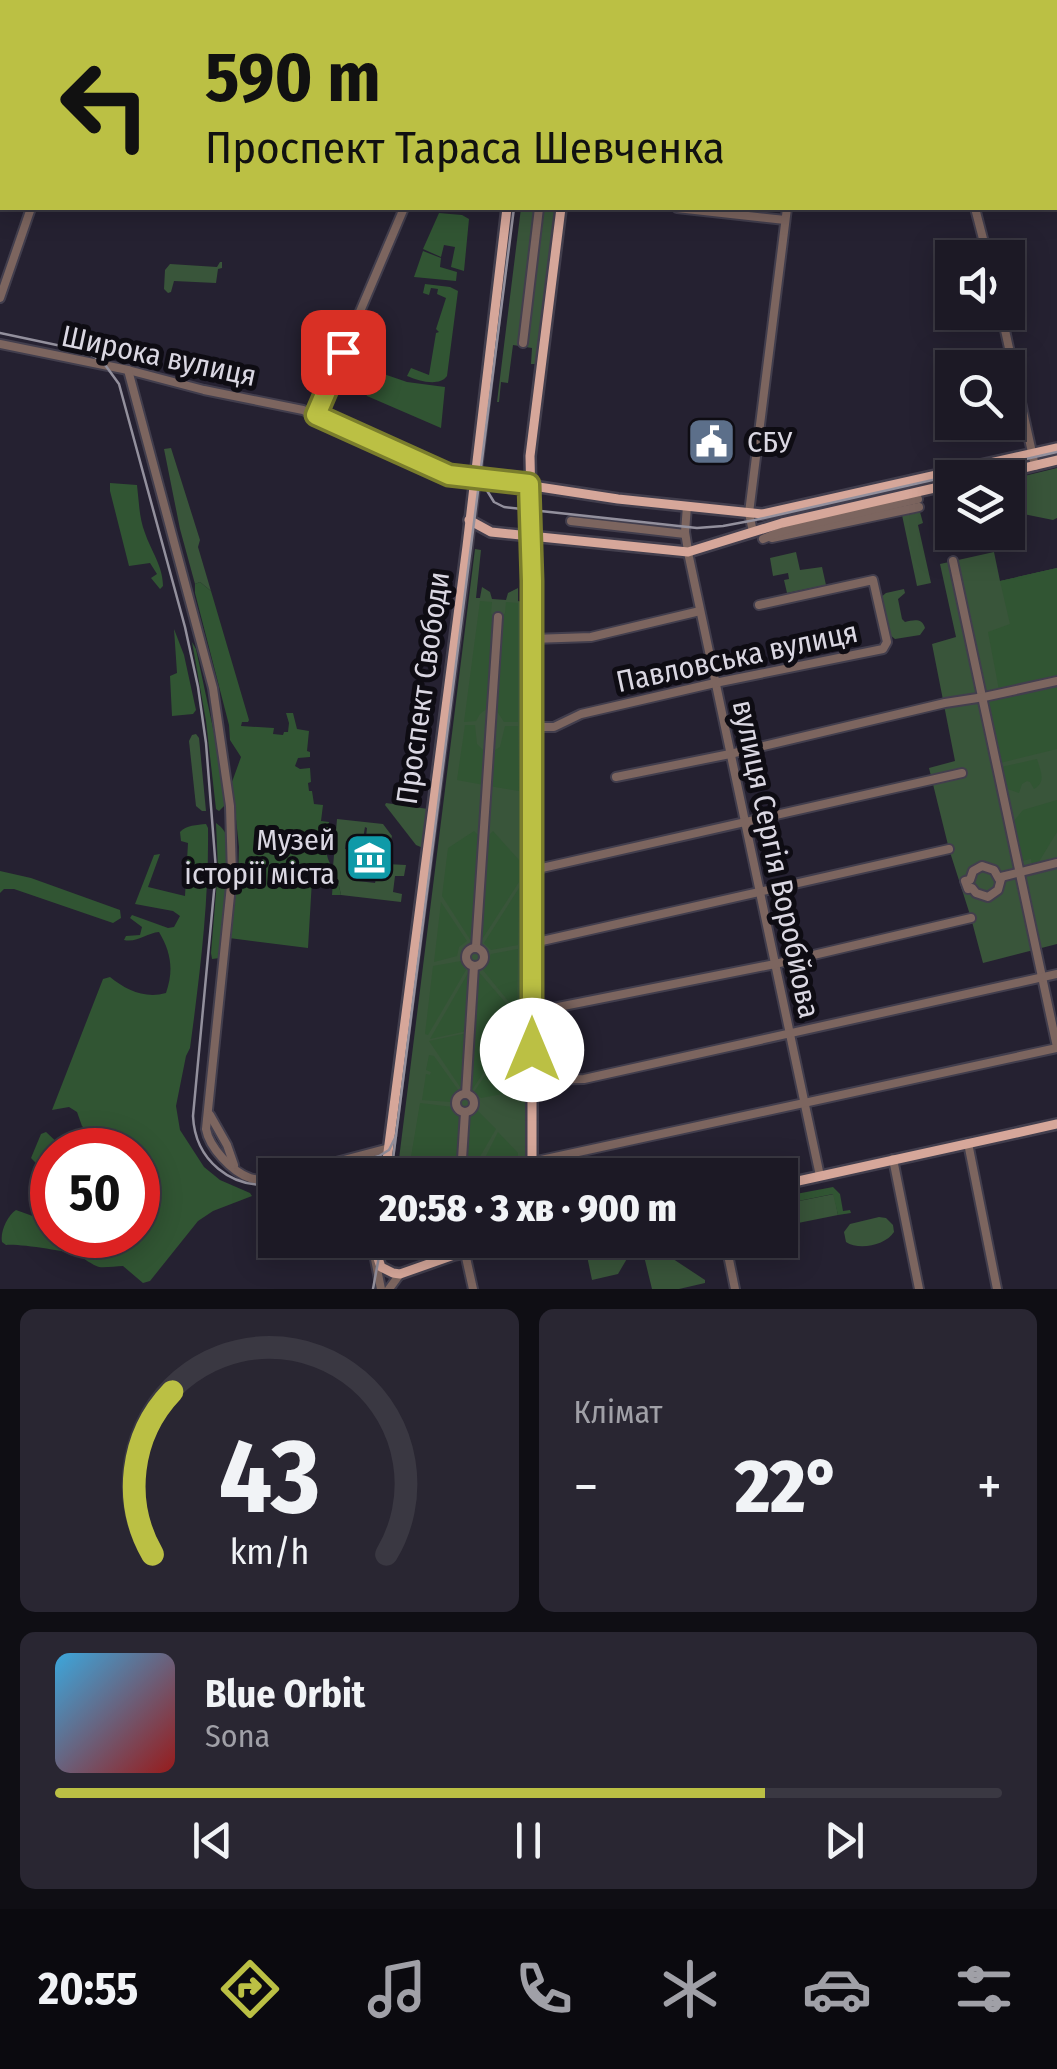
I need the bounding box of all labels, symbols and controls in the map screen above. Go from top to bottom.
text: 590 m [205,36,381,120]
icon: left [40,40,170,170]
text: Проспект Тараса Шевченка [205,121,725,175]
map controls [935,240,1025,550]
button: sound [935,240,1025,330]
pin [301,310,386,395]
street label: Широка вулиця [58,318,260,394]
icon: arrive [316,325,371,380]
button: search [935,350,1025,440]
public building icon: СБУ [686,416,738,468]
place label: СБУ [747,424,792,460]
button: layers [935,460,1025,550]
street label: Проспект Свободи [389,569,457,807]
street label: Павловська вулиця [613,614,861,700]
street label: вулиця Сергія Воробйова [725,697,827,1021]
place label: Музей історії міста [184,822,335,892]
museum icon: Музей історії міста [344,831,396,883]
position arrow [480,998,584,1102]
speed limit sign: 50 [30,1128,160,1258]
text: 20:58 · 3 хв · 900 m [379,1185,677,1231]
text: Клімат [574,1393,663,1431]
text: 43 [218,1415,320,1540]
text: 22° [735,1442,840,1532]
text: − [574,1454,598,1520]
text: + [977,1454,1002,1520]
text: km/h [229,1531,309,1573]
text: Blue Orbit [205,1671,365,1717]
text: Sona [205,1717,270,1755]
icon: previous [185,1813,240,1868]
icon: pause [501,1813,556,1868]
icon: next [817,1813,872,1868]
icon: directions [215,1954,285,2024]
icon: music [362,1954,432,2024]
icon: phone [509,1954,579,2024]
icon: climate [655,1954,725,2024]
icon: car [802,1954,872,2024]
icon: filters [949,1954,1019,2024]
text: 20:55 [38,1962,138,2016]

